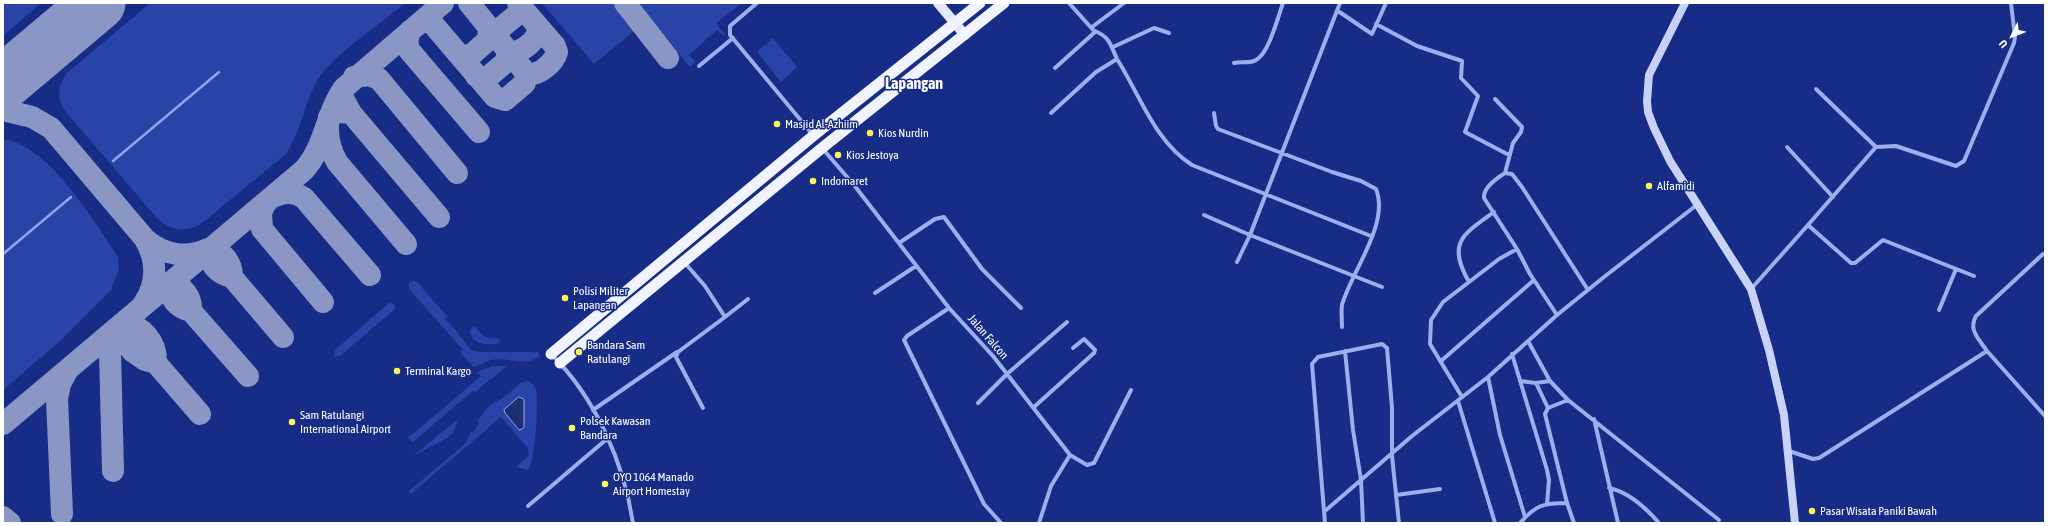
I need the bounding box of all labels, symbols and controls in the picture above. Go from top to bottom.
north arrow [1992,16,2032,56]
text: U [1996,38,2010,50]
district label: Lapangan [885,74,943,94]
place label: Masjid Al-Azhiim [785,117,858,131]
marker: Masjid Al-Azhiim [772,119,782,129]
place label: Kios Nurdin [878,126,929,140]
marker: Kios Nurdin [865,128,875,138]
place label: Kios Jestoya [846,148,899,162]
marker: Kios Jestoya [833,150,843,160]
place label: Indomaret [821,174,868,188]
marker: Indomaret [808,176,818,186]
place label: Alfamidi [1657,179,1695,193]
marker: Alfamidi [1644,181,1654,191]
place label: Polisi Militer Lapangan [573,284,628,312]
marker: Polisi Militer Lapangan [560,293,570,303]
street label: Jalan Falcon [965,312,1011,362]
place label: Bandara Sam Ratulangi [587,338,645,366]
marker: Bandara Sam Ratulangi [574,347,584,357]
place label: Terminal Kargo [405,364,471,378]
marker: Terminal Kargo [392,366,402,376]
place label: Sam Ratulangi International Airport [300,408,391,436]
place label: Polsek Kawasan Bandara [580,414,651,442]
marker: Sam Ratulangi International Airport [287,417,297,427]
marker: Polsek Kawasan Bandara [567,423,577,433]
place label: OYO 1064 Manado Airport Homestay [613,470,694,498]
marker: OYO 1064 Manado Airport Homestay [600,479,610,489]
place label: Pasar Wisata Paniki Bawah [1820,504,1937,518]
marker: Pasar Wisata Paniki Bawah [1807,506,1817,516]

